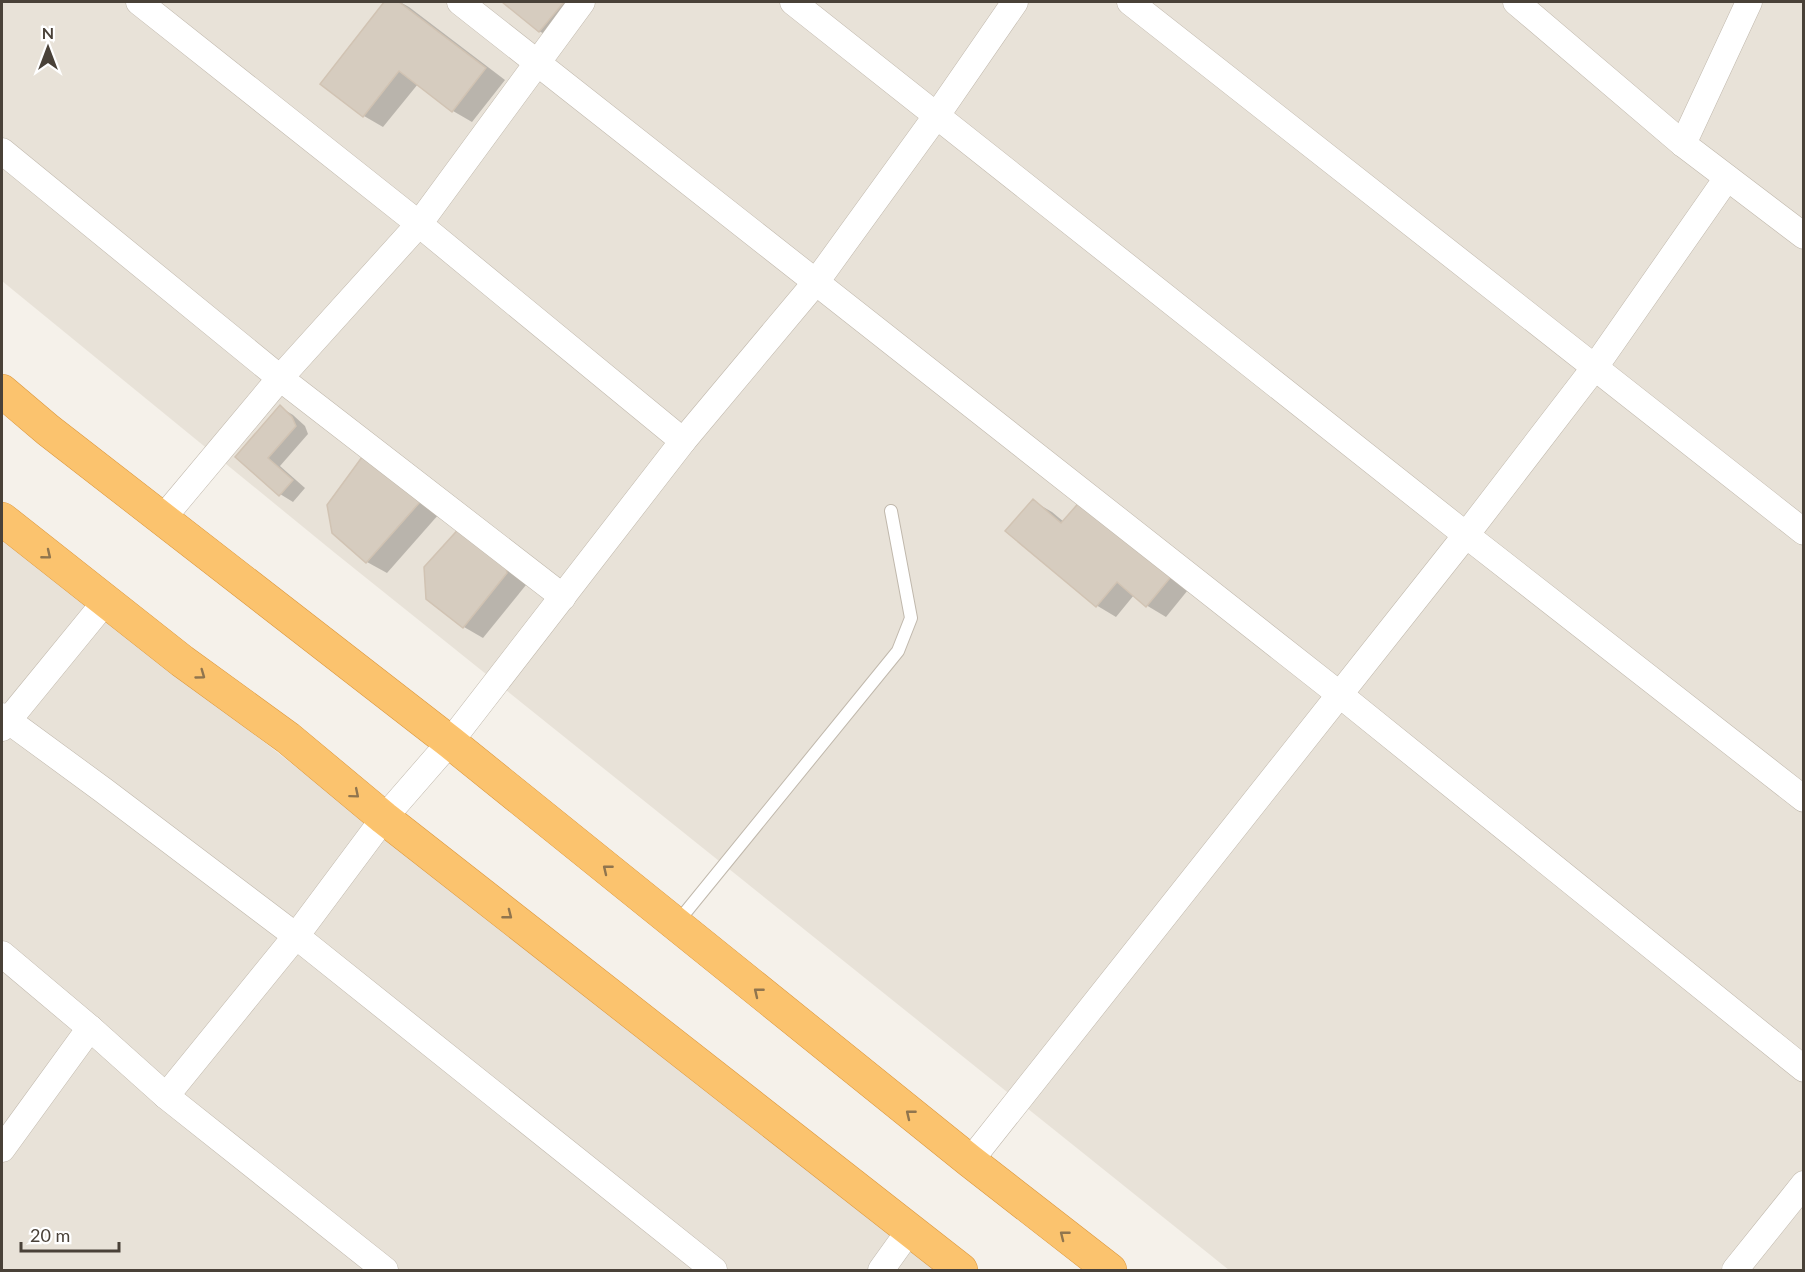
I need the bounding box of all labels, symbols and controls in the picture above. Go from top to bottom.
north arrow [18,18,78,78]
text: N [42,23,54,42]
one-way arrow [40,548,51,559]
one-way arrow [195,668,206,679]
one-way arrow [348,787,359,798]
one-way arrow [603,866,614,877]
one-way arrow [501,908,512,919]
one-way arrow [754,989,765,1000]
one-way arrow [906,1110,917,1121]
scale bar [21,1215,118,1253]
text: 20 m [30,1224,70,1246]
one-way arrow [1059,1231,1070,1242]

